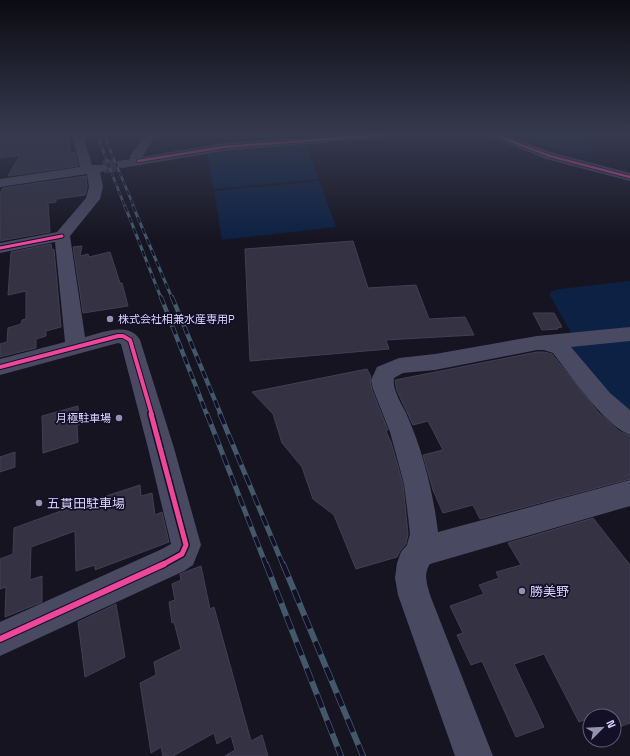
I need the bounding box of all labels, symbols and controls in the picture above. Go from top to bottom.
place label: 株式会社相兼水産専用P [118,312,235,326]
marker: 株式会社相兼水産専用P [105,314,115,324]
place label: 月極駐車場 [56,411,111,425]
marker: 月極駐車場 [114,413,124,423]
place label: 五貫田駐車場 [47,495,125,512]
marker: 五貫田駐車場 [34,498,44,508]
place label: 勝美野 [530,583,569,600]
marker: 勝美野 [517,586,527,596]
north arrow [582,708,622,748]
text: N [603,718,619,730]

